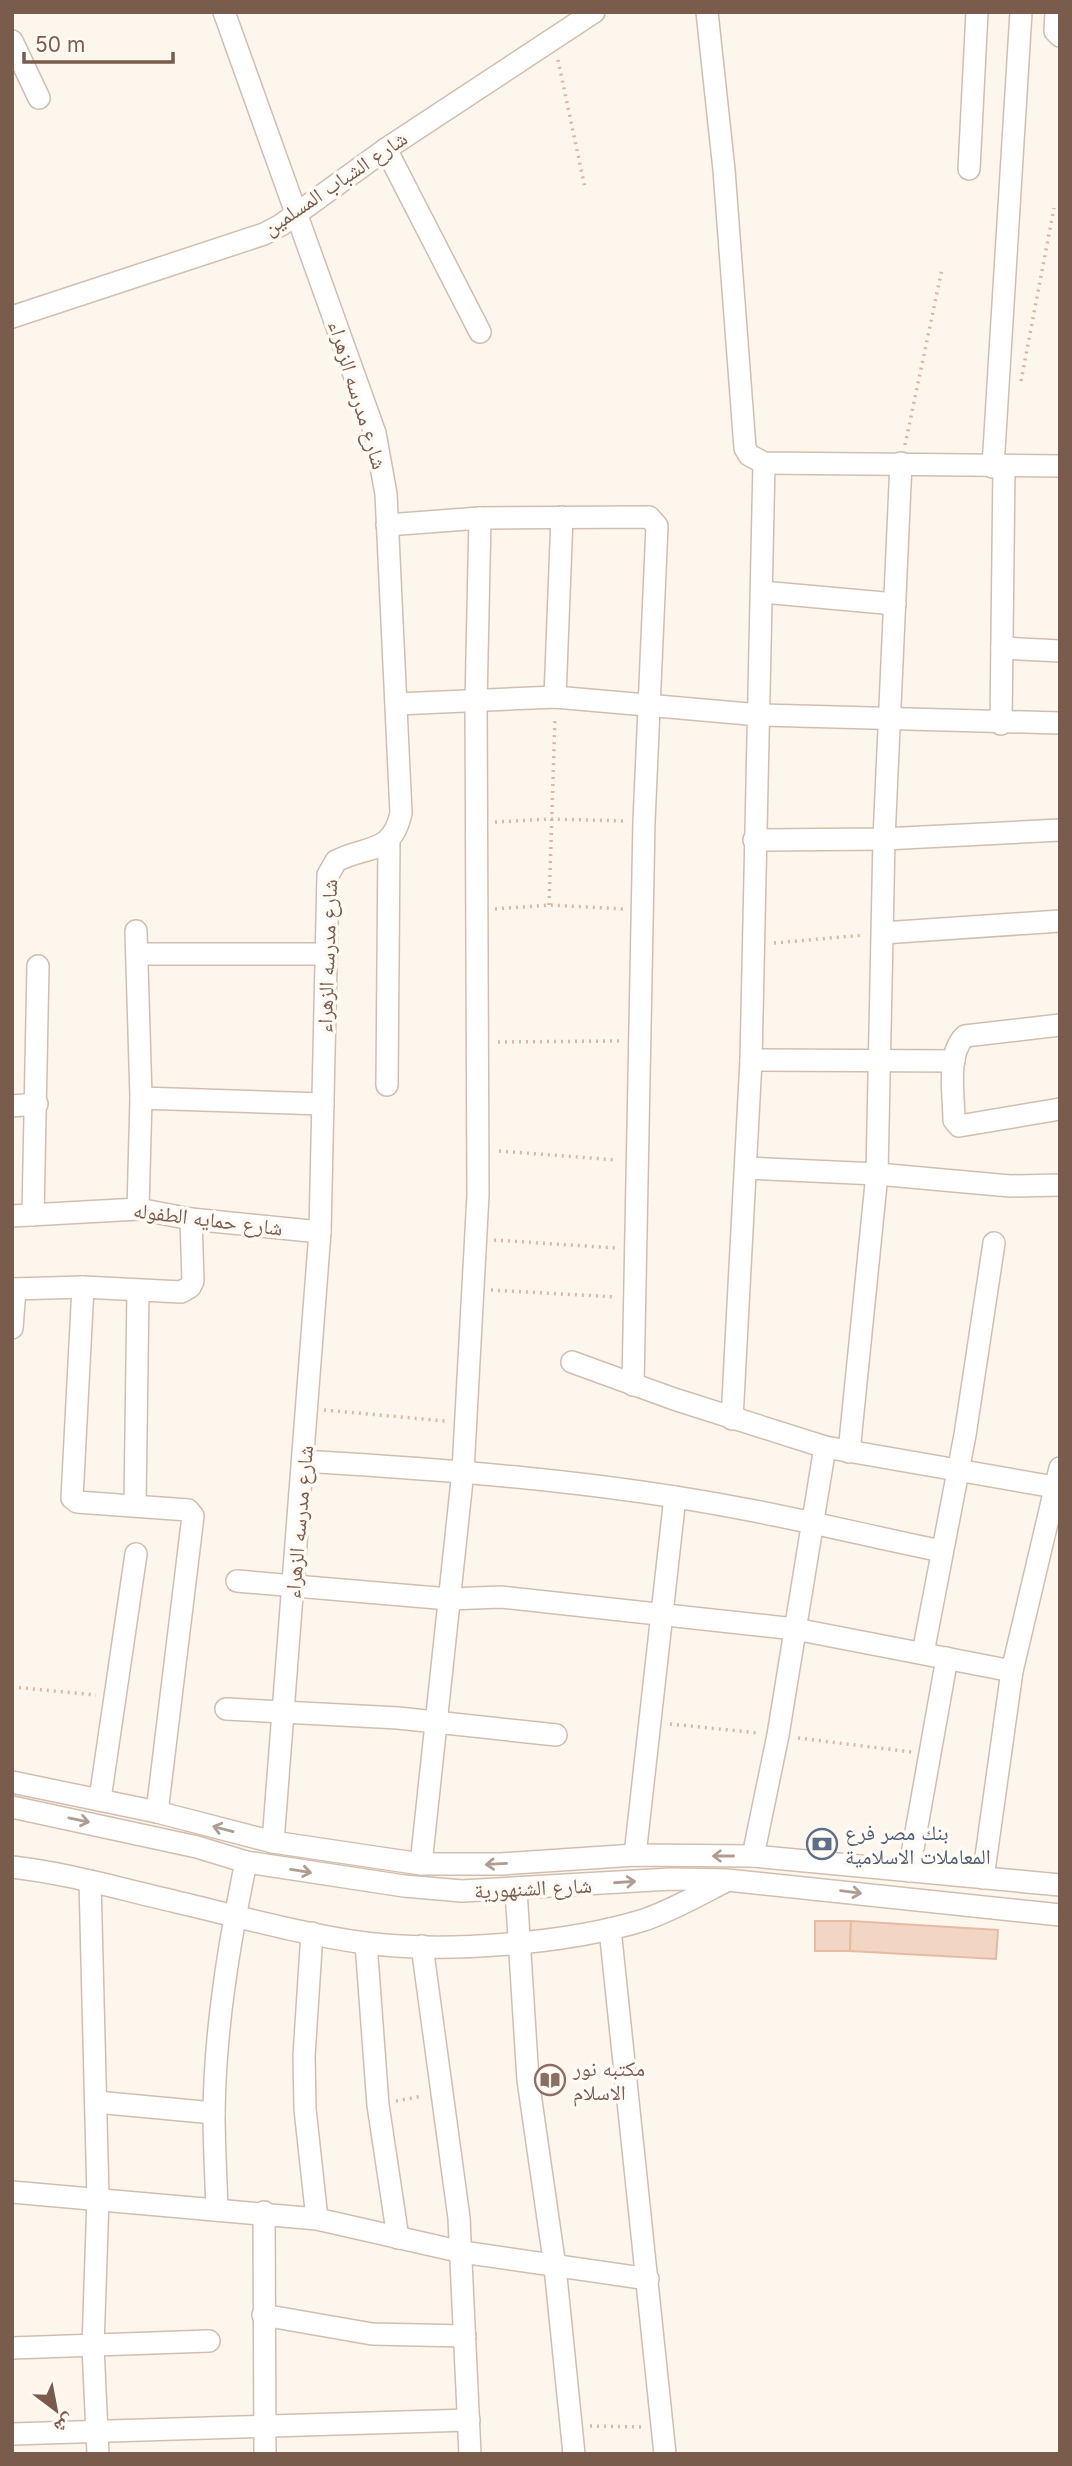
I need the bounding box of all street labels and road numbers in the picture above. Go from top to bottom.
street label: شارع الشباب المسلمين [258,126,412,241]
street label: شارع مدرسه الزهراء [323,318,392,473]
street label: شارع مدرسه الزهراء [312,879,343,1033]
street label: شارع حمايه الطفوله [132,1197,284,1242]
street label: شارع مدرسه الزهراء [280,1444,319,1600]
street label: شارع الشنهورية [473,1872,593,1905]

